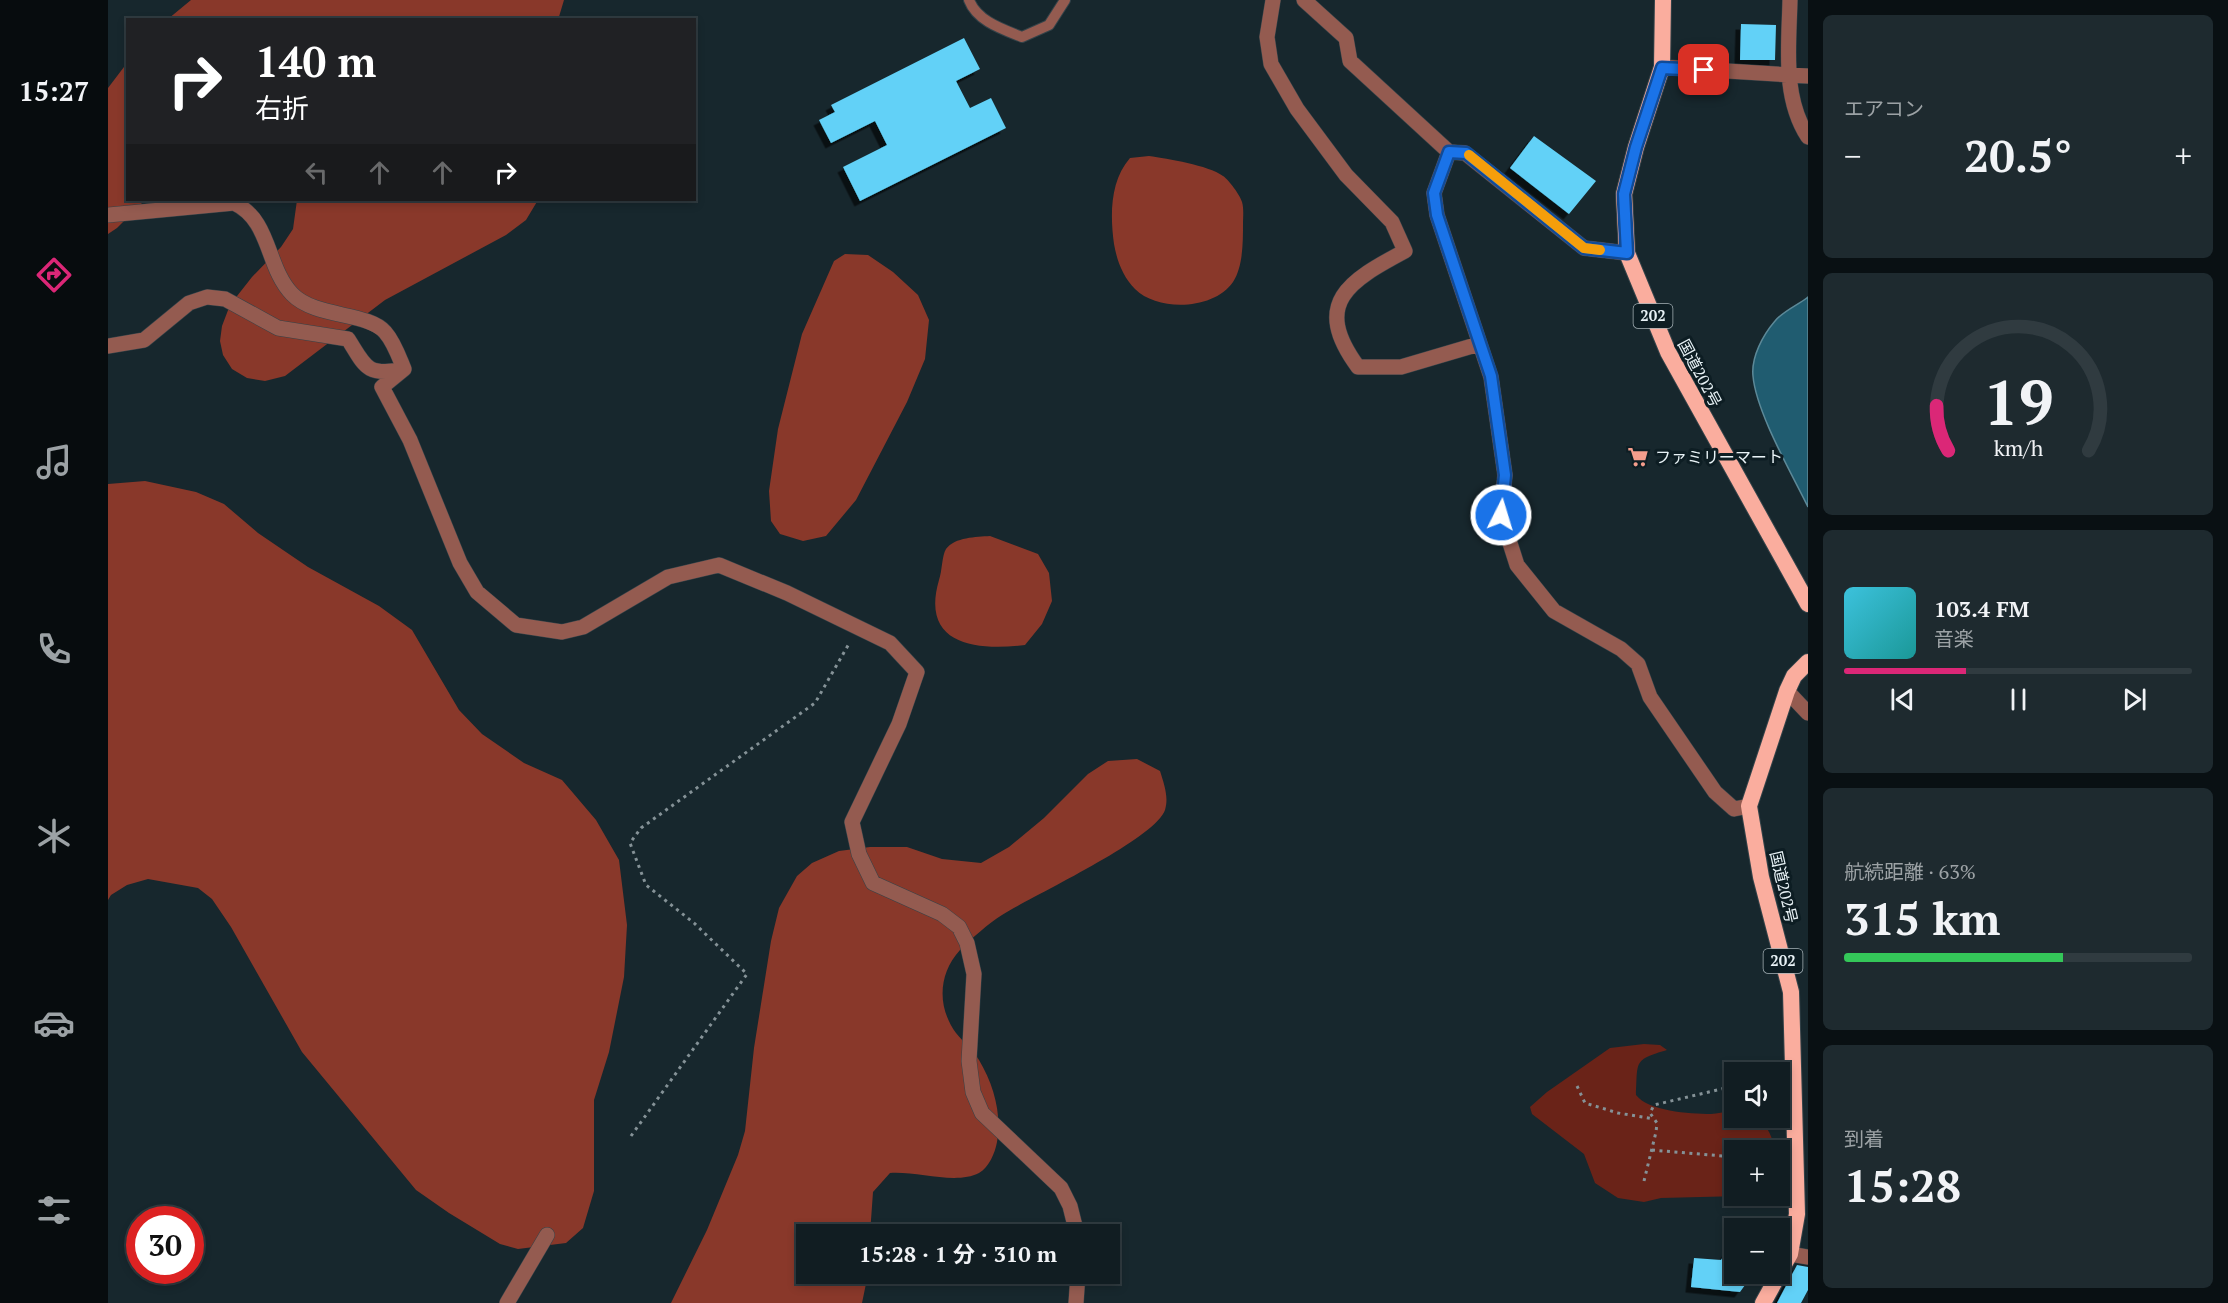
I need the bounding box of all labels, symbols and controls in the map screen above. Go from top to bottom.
text: 140 m [255,33,376,89]
icon: right [156,42,234,120]
pin [1678,44,1729,95]
icon: arrive [1687,53,1720,86]
text: 15:27 [19,73,89,109]
text: 右折 [255,90,309,126]
text: エアコン [1844,95,1924,122]
text: 20.5° [1964,125,2072,185]
text: − [1844,134,1862,177]
text: + [2174,134,2192,177]
icon: left [300,156,333,189]
icon: ahead [363,156,396,189]
icon: ahead [426,156,459,189]
icon: right [489,156,522,189]
icon: directions [33,254,75,296]
road number: 202 [1634,304,1672,328]
street label: 国道202号 [1673,335,1727,411]
text: 19 [1983,360,2053,443]
text: km/h [1993,434,2043,462]
icon: music [33,441,75,483]
supermarket icon: ファミリーマート [1626,445,1650,469]
place label: ファミリーマート [1655,446,1783,468]
position arrow [1469,483,1533,547]
text: 103.4 FM [1934,594,2029,623]
text: 音楽 [1934,625,1974,652]
icon: phone [33,628,75,670]
icon: previous [1886,683,1919,716]
icon: pause [2002,683,2035,716]
icon: next [2118,683,2151,716]
icon: climate [33,815,75,857]
street label: 国道202号 [1765,849,1803,925]
text: 航続距離 · 63% [1844,858,1976,885]
text: 315 km [1844,888,2000,948]
road number: 202 [1764,949,1802,973]
icon: car [33,1002,75,1044]
map controls [1724,1062,1790,1284]
button: sound [1724,1062,1790,1128]
text: 到着 [1844,1125,1884,1152]
button: + [1724,1140,1790,1206]
text: 15:28 [1844,1155,1961,1215]
icon: filters [33,1189,75,1231]
speed limit sign: 30 [126,1206,204,1284]
button: − [1724,1218,1790,1284]
text: 15:28 · 1 分 · 310 m [859,1239,1057,1268]

